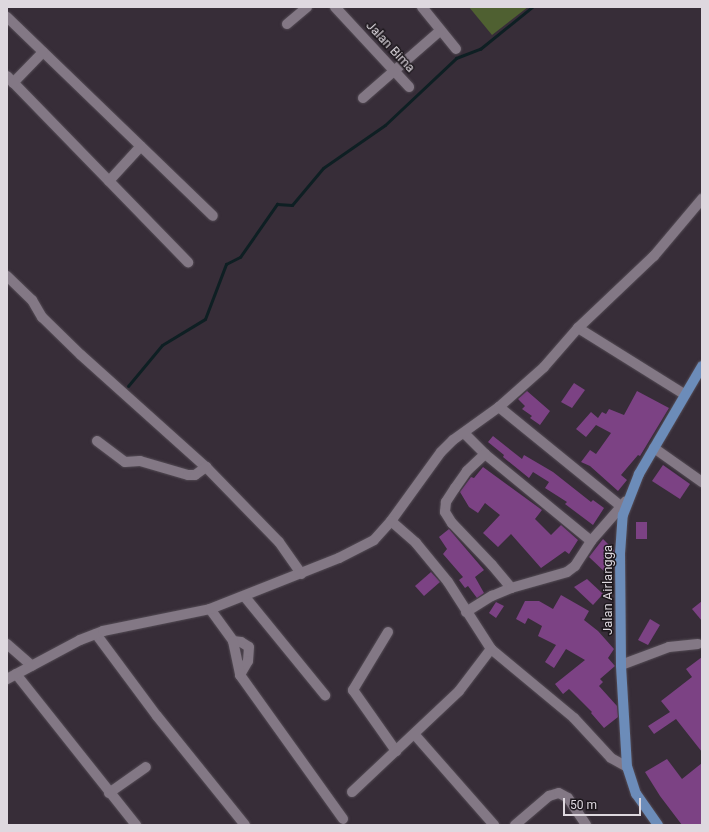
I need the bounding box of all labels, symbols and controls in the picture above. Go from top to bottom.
street label: Jalan Bima [362,18,418,76]
street label: Jalan Airlangga [600,545,616,635]
scale bar [565,790,643,816]
text: 50 m [570,798,597,812]

